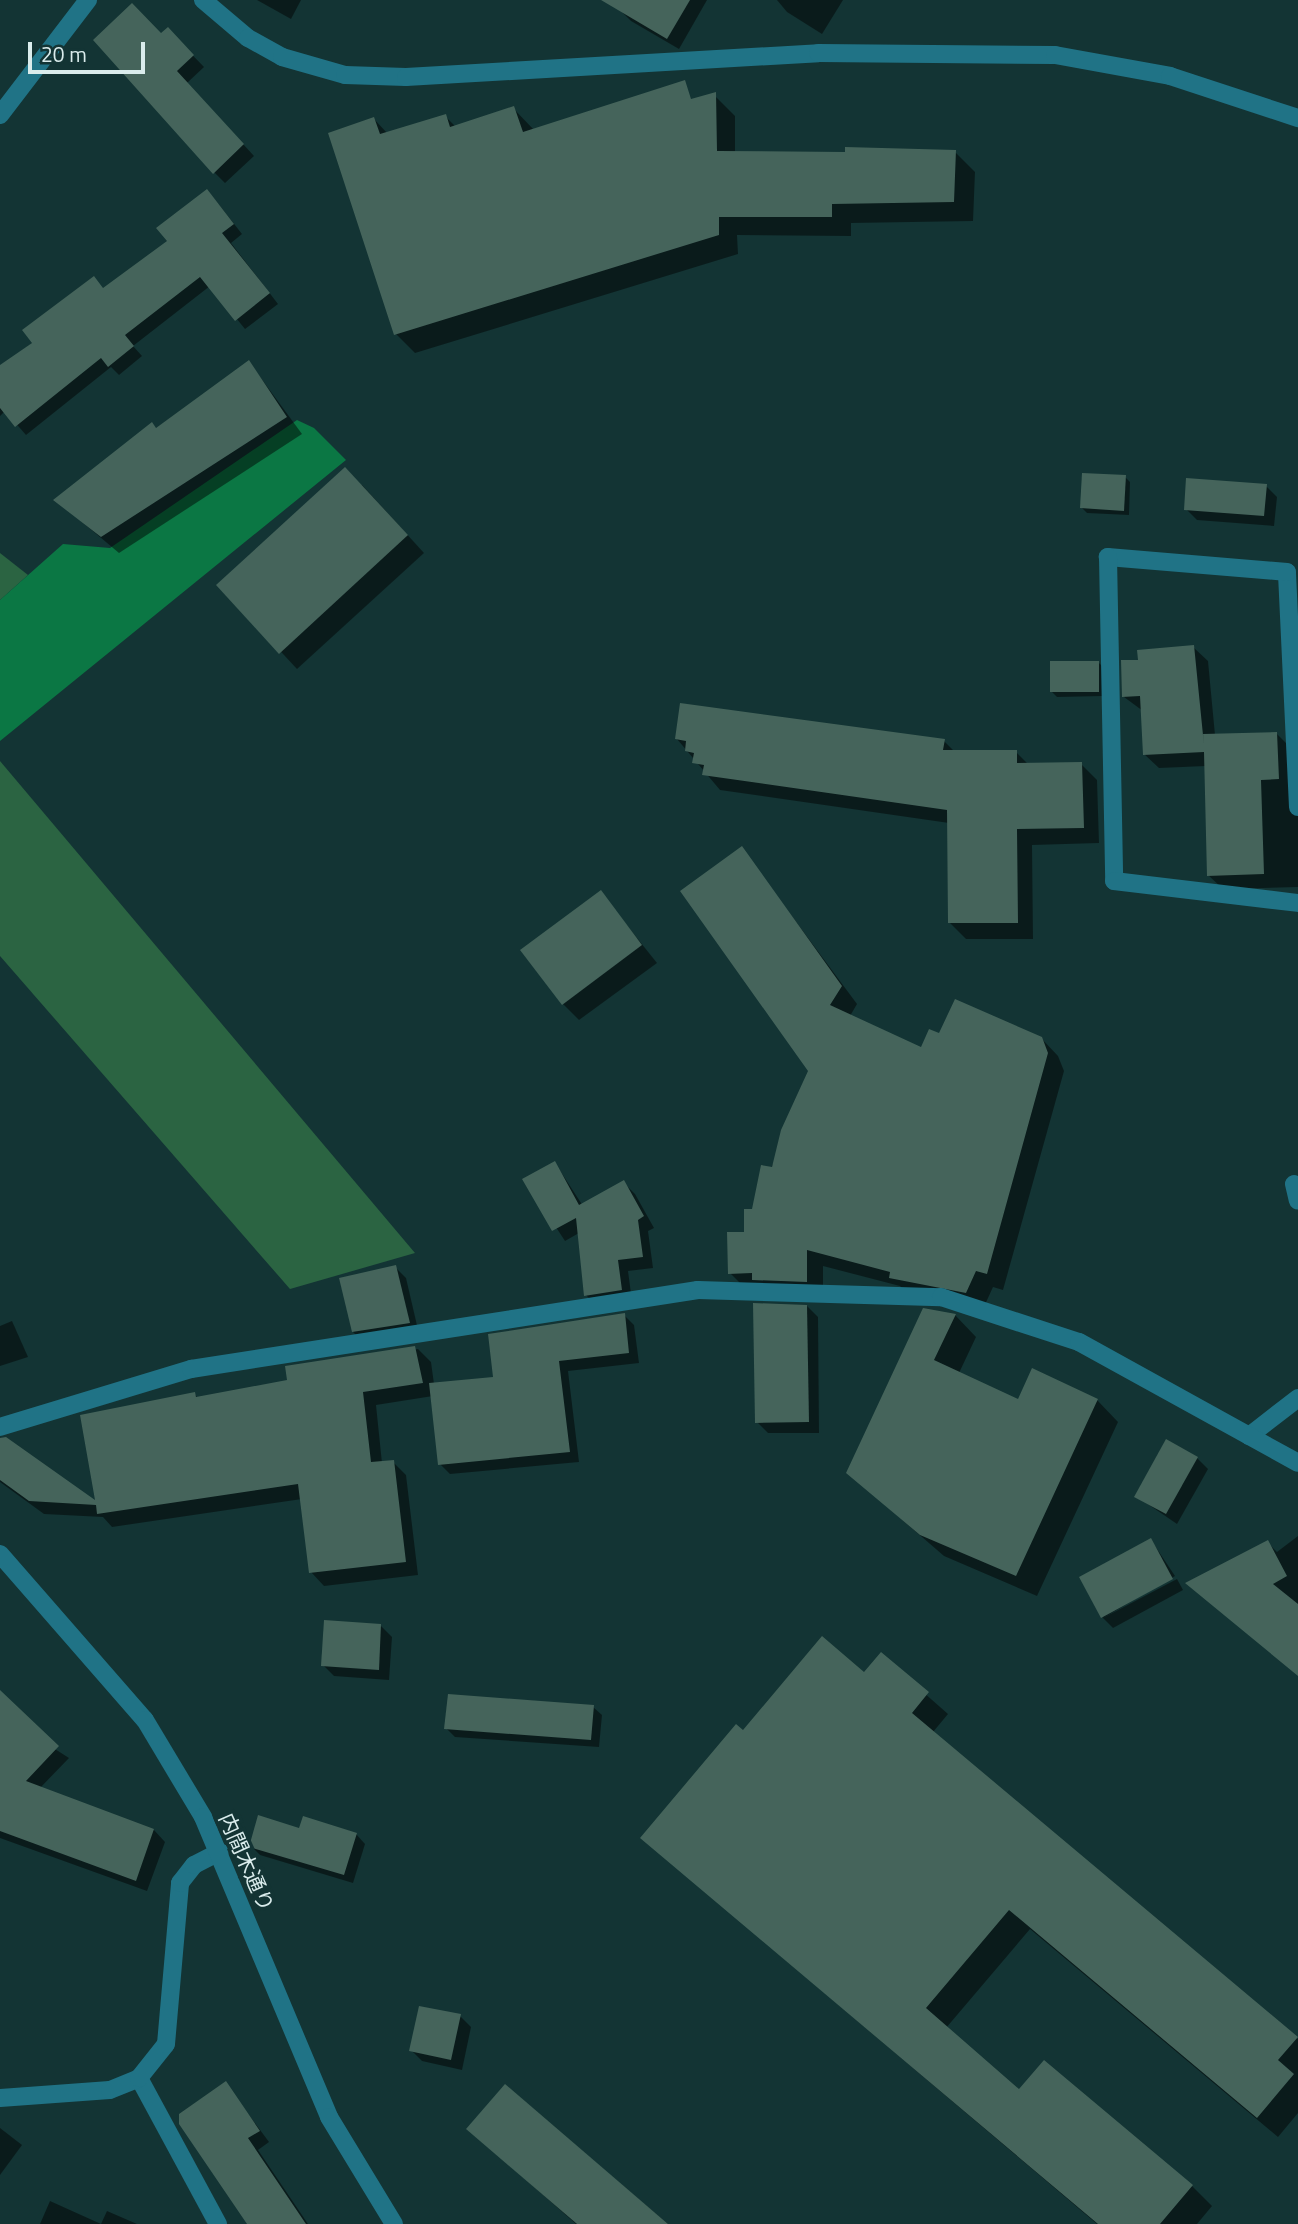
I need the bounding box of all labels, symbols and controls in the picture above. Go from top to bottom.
scale bar [32,28,149,72]
text: 20 m [41,38,87,70]
street label: 内間木通り [214,1809,280,1915]

